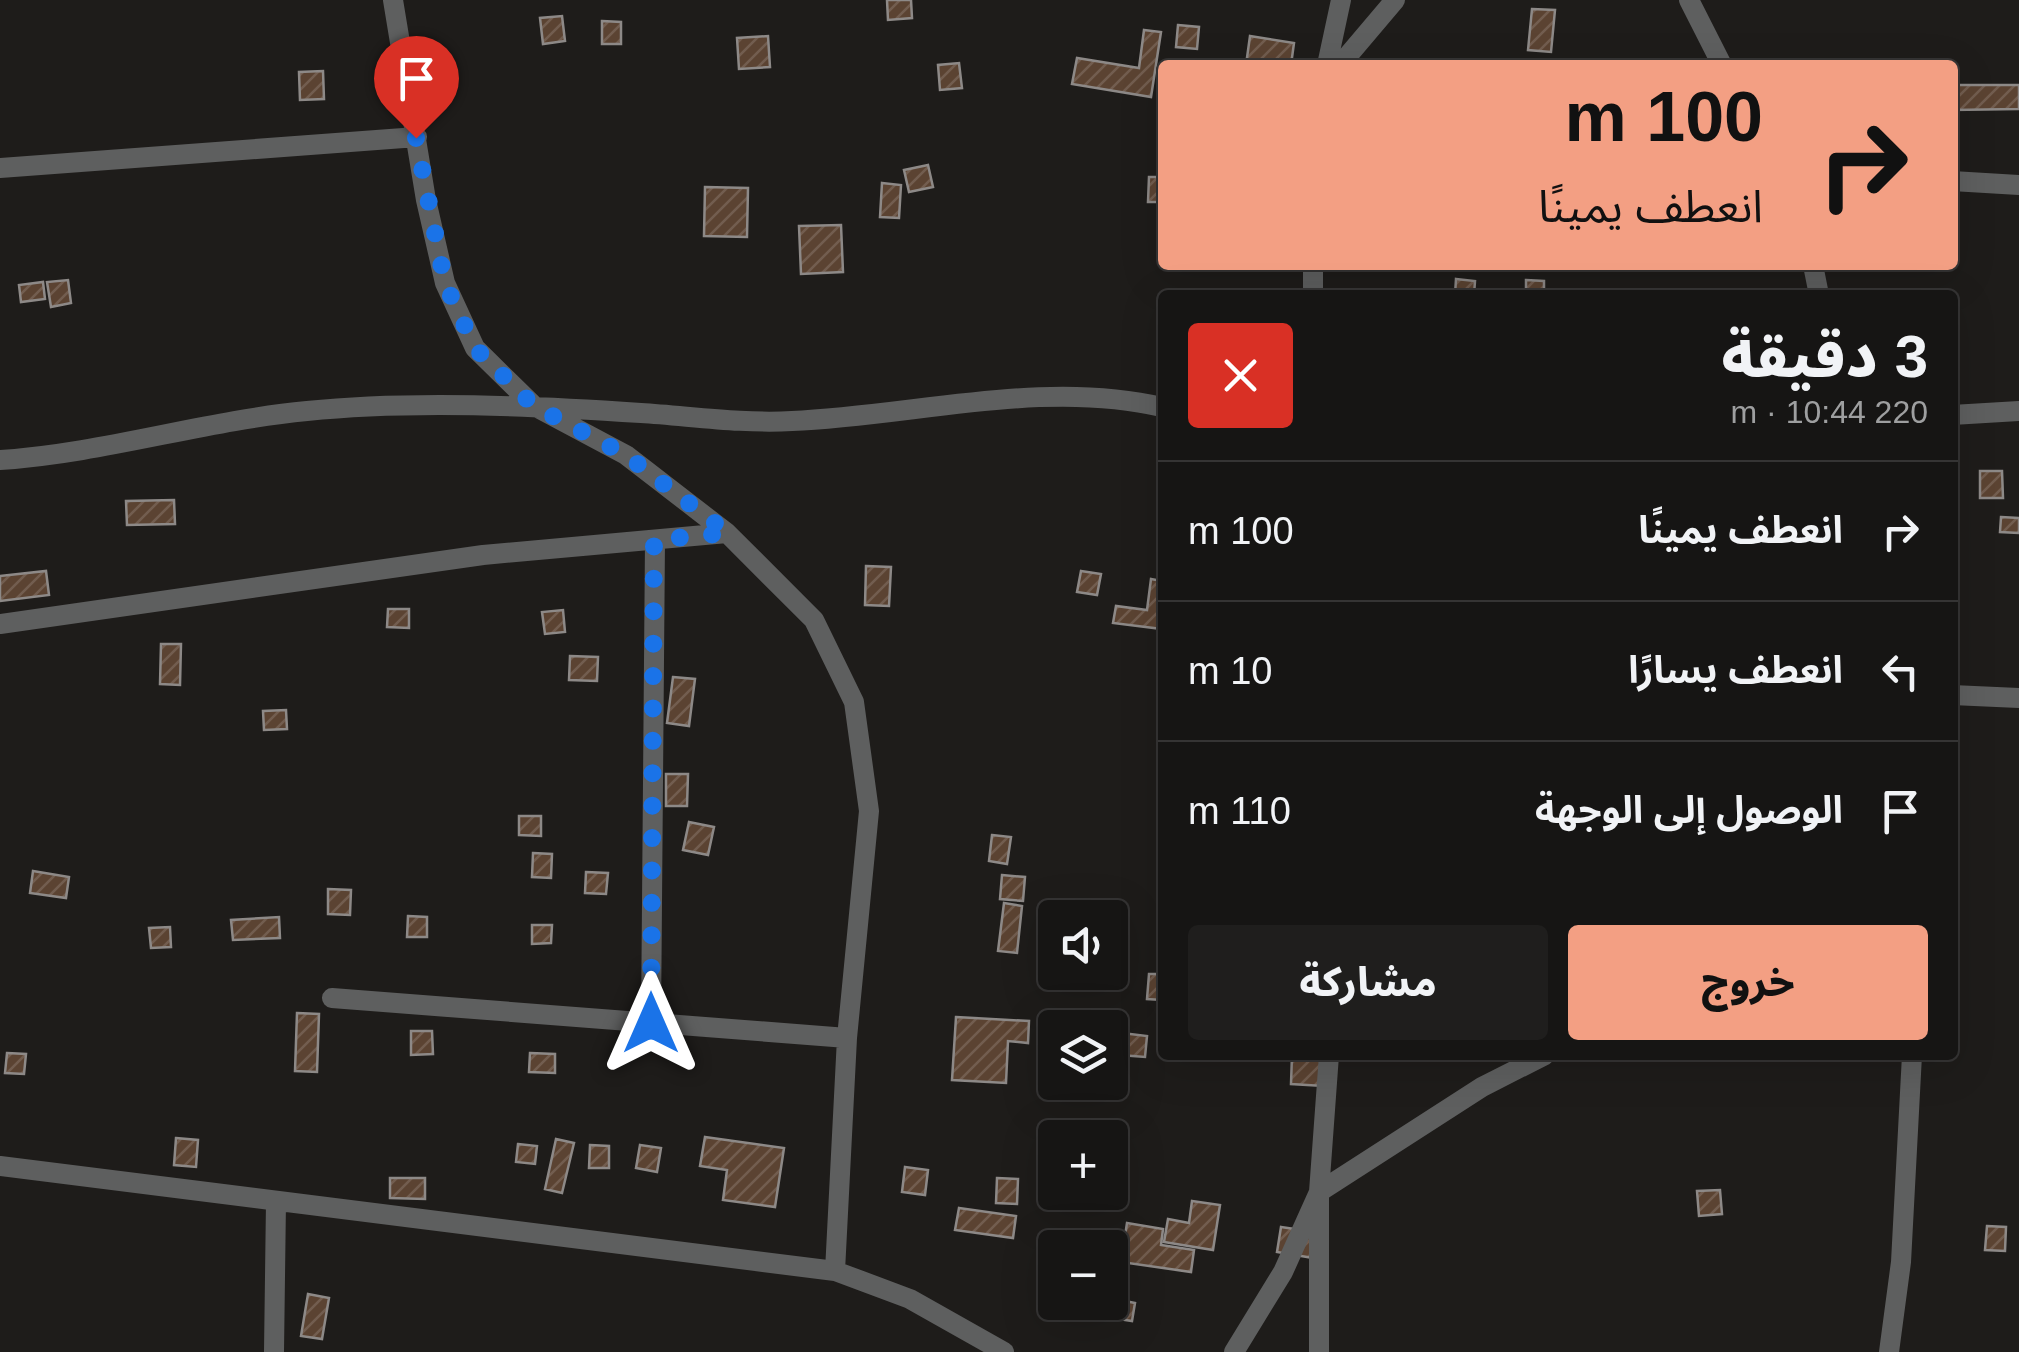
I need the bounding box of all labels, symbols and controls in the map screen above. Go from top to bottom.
pin [374,36,459,139]
icon: arrive [389,51,444,106]
text: 100 m [1565,78,1763,156]
icon: right [1798,100,1928,230]
text: انعطف يمينًا [1538,181,1763,232]
button: close [1188,323,1293,428]
text: 3 دقيقة [1721,323,1928,390]
text: 220 m · 10:44 [1731,394,1928,430]
icon: right [1873,504,1928,559]
text: انعطف يمينًا [1638,509,1843,551]
text: 100 m [1188,510,1294,552]
icon: left [1873,644,1928,699]
text: انعطف يسارًا [1628,649,1843,691]
text: 10 m [1188,650,1273,692]
icon: arrive [1873,784,1928,839]
text: الوصول إلى الوجهة [1535,789,1843,831]
text: 110 m [1188,790,1291,832]
map controls [1038,900,1128,1320]
button: sound [1038,900,1128,990]
button: مشاركة [1188,925,1548,1040]
button: خروج [1568,925,1928,1040]
position arrow [599,971,703,1075]
button: layers [1038,1010,1128,1100]
button: + [1038,1120,1128,1210]
button: − [1038,1230,1128,1320]

